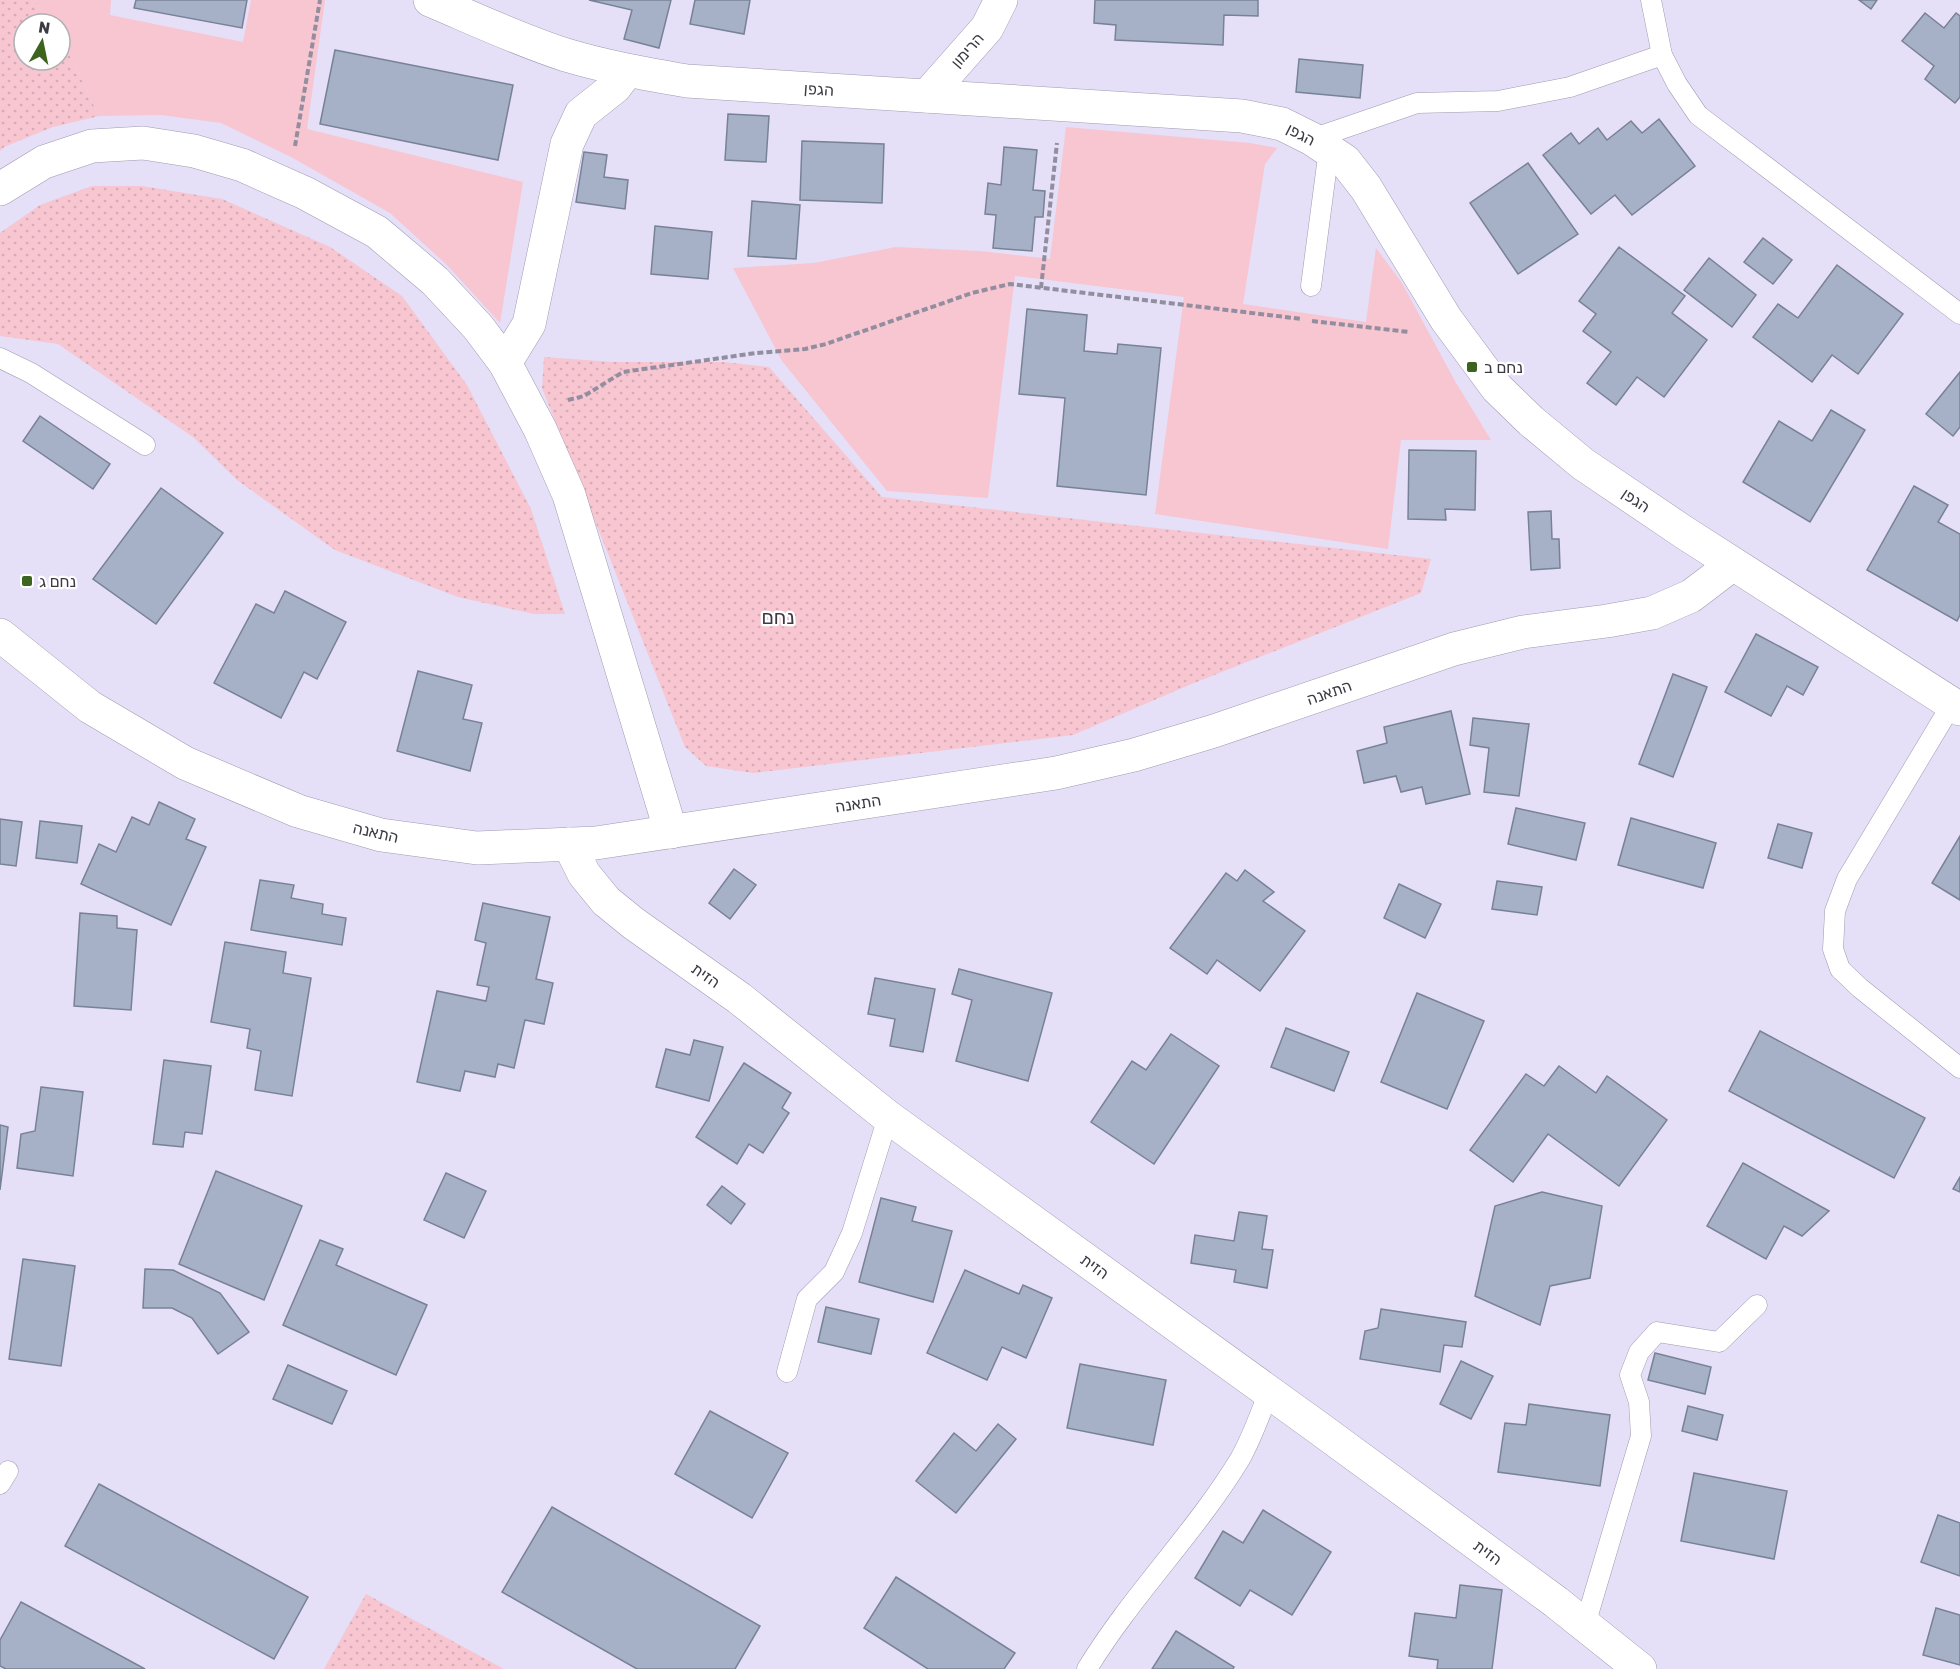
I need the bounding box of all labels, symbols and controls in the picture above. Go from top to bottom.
north arrow [12,12,72,72]
text: N [37,17,51,38]
street label: הרימון [947,29,988,72]
street label: הגפן [803,79,835,100]
street label: הגפן [1283,119,1318,150]
place label: נחם ב [1484,358,1523,377]
marker: נחם ב [1465,360,1479,374]
street label: הגפן [1618,484,1653,517]
place label: נחם ג [39,572,76,591]
marker: נחם ג [20,574,34,588]
district label: נחם [762,605,794,629]
street label: התאנה [1304,676,1354,709]
street label: התאנה [834,790,882,816]
street label: התאנה [351,818,401,847]
street label: הזית [688,959,724,992]
street label: הזית [1077,1250,1113,1283]
street label: הזית [1470,1536,1506,1569]

